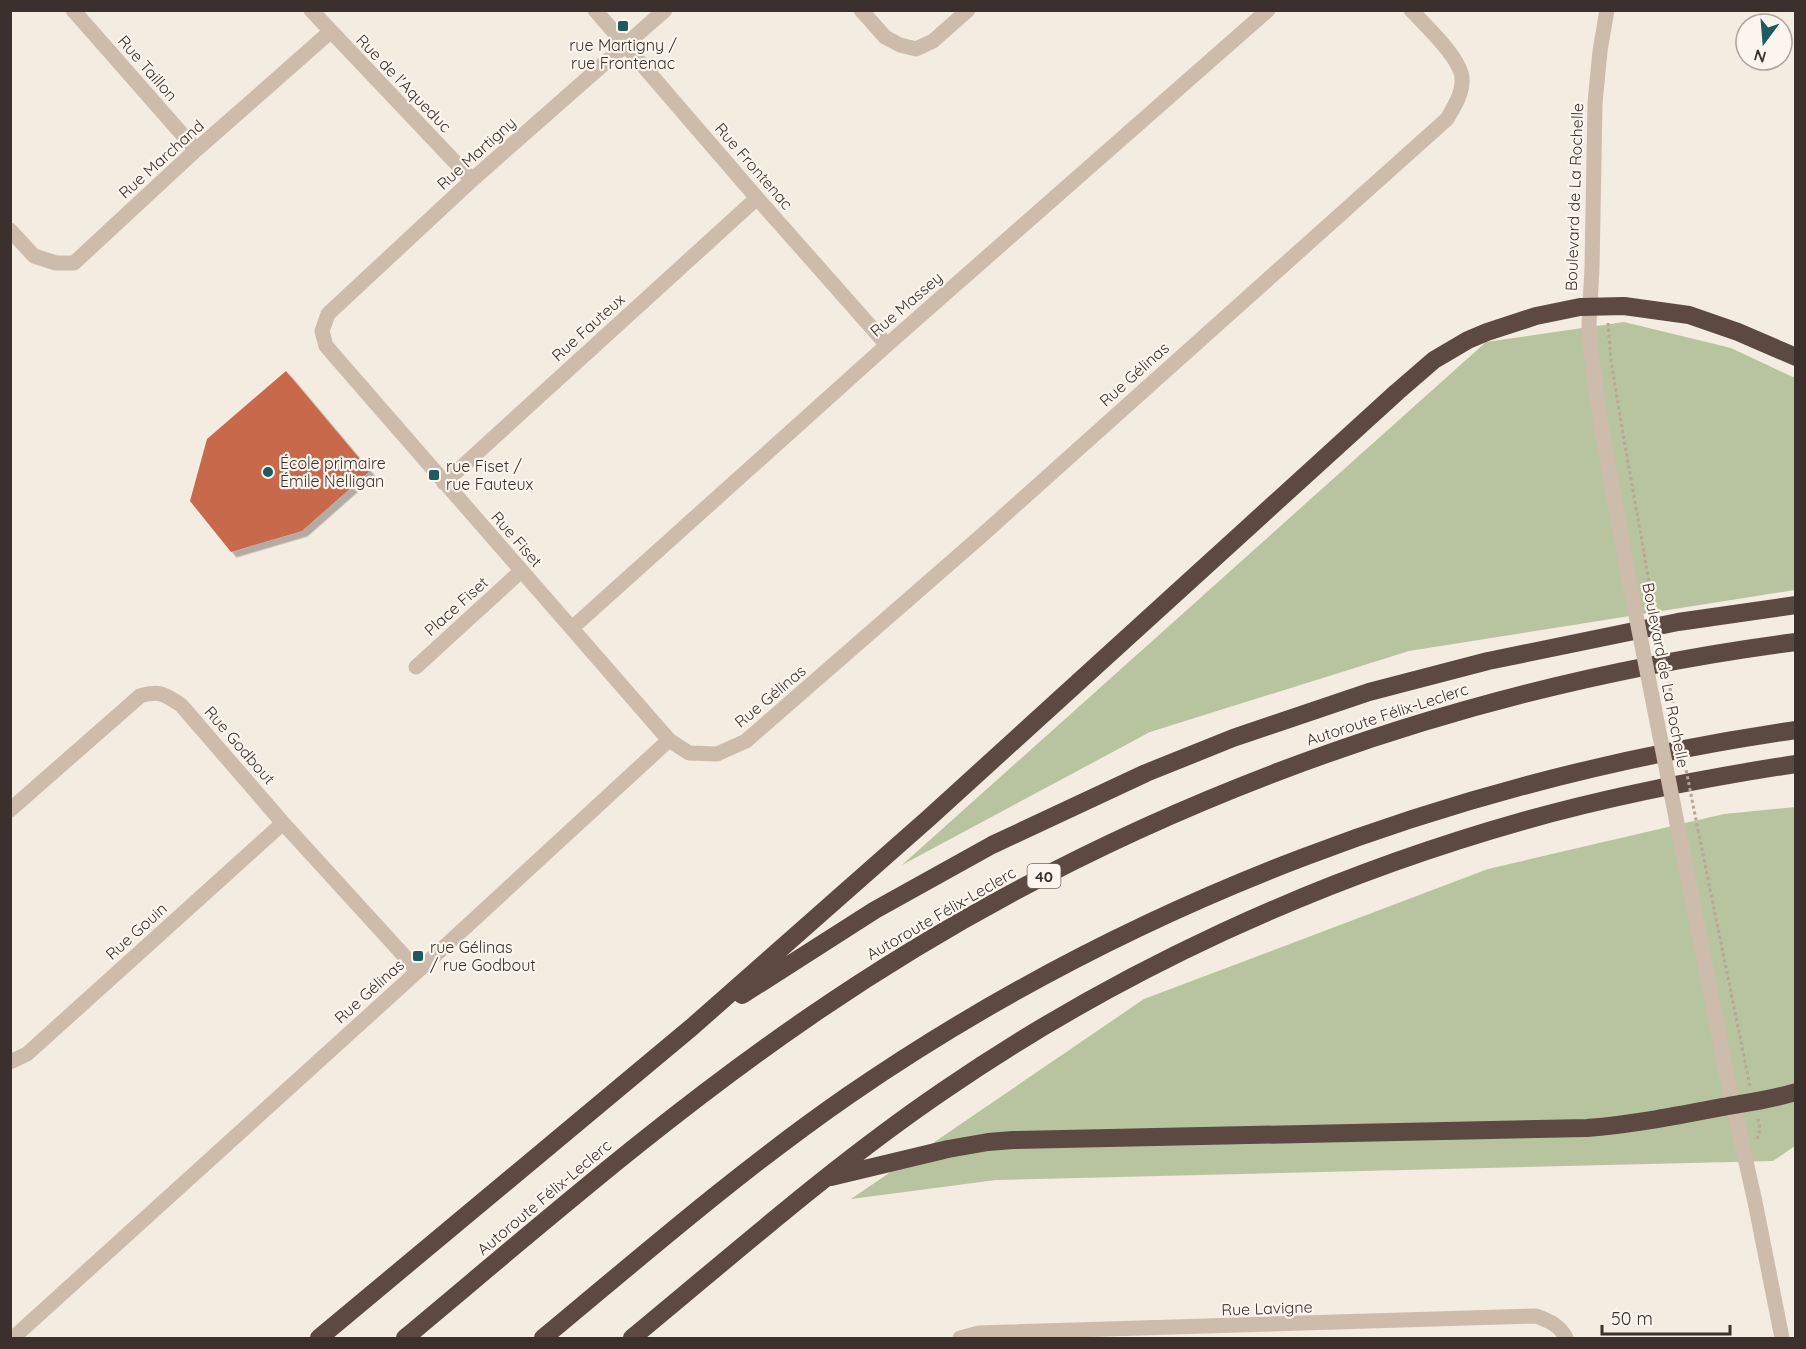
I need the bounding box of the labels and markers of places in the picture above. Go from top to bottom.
marker: rue Martigny / rue Frontenac [616,19,630,33]
place label: rue Martigny / rue Frontenac [569,35,677,73]
place label: École primaire Émile Nelligan [280,453,386,491]
place label: rue Fiset / rue Fauteux [446,456,534,494]
marker: École primaire Émile Nelligan [261,465,275,479]
marker: rue Fiset / rue Fauteux [427,468,441,482]
place label: rue Gélinas / rue Godbout [430,937,536,975]
marker: rue Gélinas / rue Godbout [411,949,425,963]

